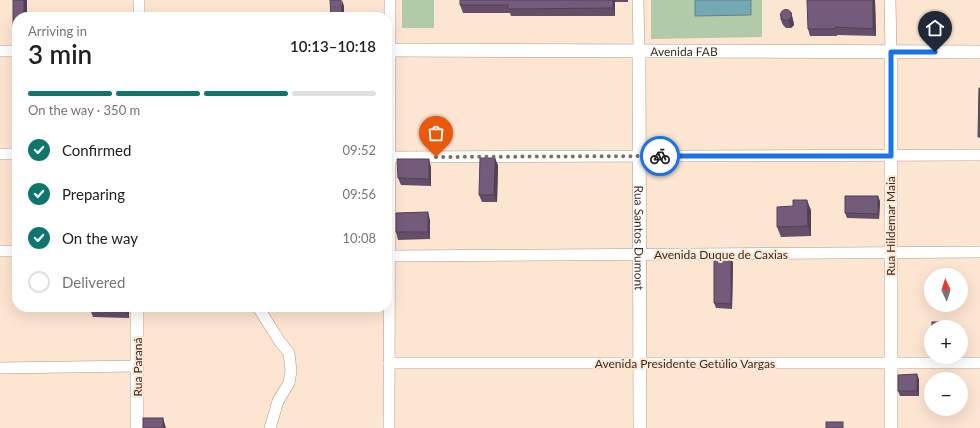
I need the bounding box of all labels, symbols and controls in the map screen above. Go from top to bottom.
pin [918,11,952,52]
icon: home [924,17,946,39]
text: Arriving in [28,23,87,39]
text: 10:13–10:18 [290,37,376,55]
text: 3 min [28,38,92,70]
street label: Avenida FAB [650,43,718,59]
text: On the way · 350 m [28,102,140,118]
pin [419,116,453,157]
icon: bag [425,122,447,144]
courier [640,136,680,176]
icon: check [28,139,50,161]
text: Confirmed [62,141,131,159]
text: 09:52 [343,142,376,158]
icon: bike [649,145,671,167]
street label: Rua Hildemar Maia [883,176,898,276]
icon: check [28,183,50,205]
text: Preparing [62,185,125,203]
text: 09:56 [343,186,376,202]
street label: Rua Santos Dumont [632,186,647,291]
icon: check [28,227,50,249]
text: On the way [62,229,138,247]
text: 10:08 [343,230,376,246]
street label: Avenida Duque de Caxias [654,247,788,262]
north arrow [924,268,968,312]
map controls [924,268,968,416]
text: Delivered [62,273,125,291]
button: + [924,320,968,364]
street label: Rua Paraná [130,338,145,396]
street label: Avenida Presidente Getúlio Vargas [595,356,775,371]
button: − [924,372,968,416]

